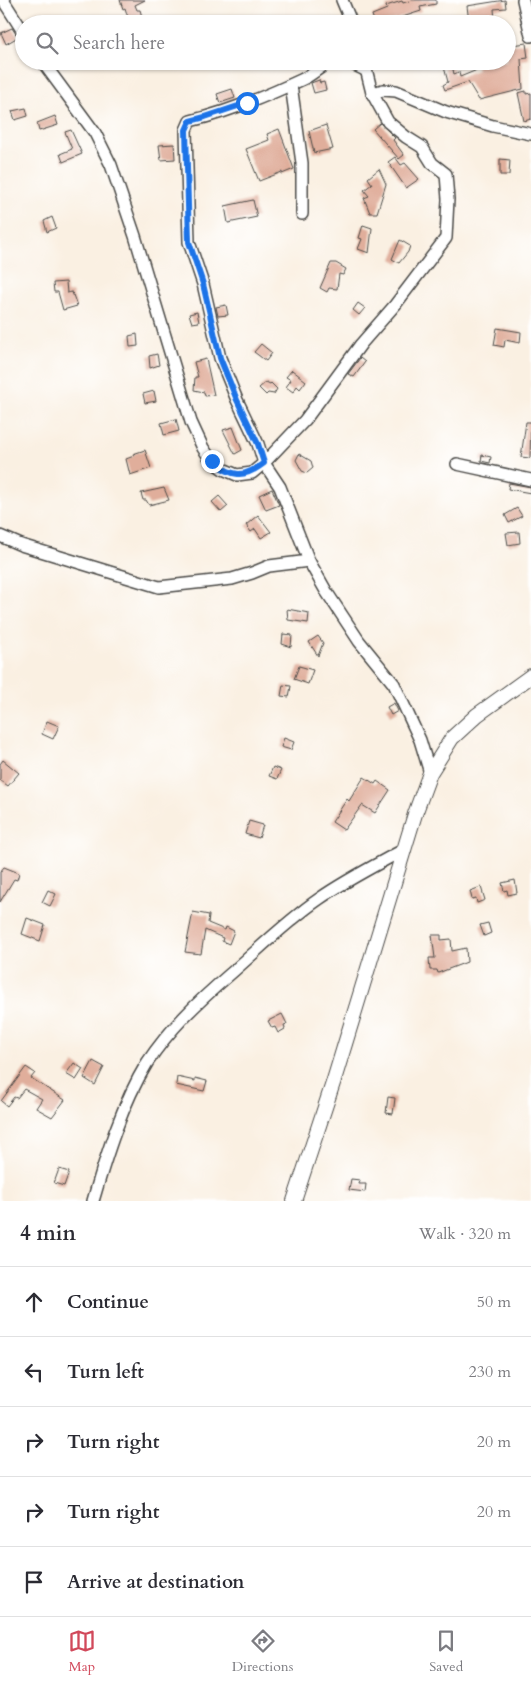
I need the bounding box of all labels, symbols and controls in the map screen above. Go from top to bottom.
search box [15,15,516,70]
icon: search [33,29,61,57]
text: Search here [73,30,165,56]
route start [236,92,259,115]
route end [201,450,224,473]
text: 4 min [20,1219,76,1248]
text: Walk · 320 m [419,1223,511,1245]
icon: ahead [20,1288,48,1316]
text: Continue [67,1289,149,1315]
text: 50 m [477,1291,511,1313]
icon: left [20,1358,48,1386]
text: Turn left [67,1359,144,1385]
text: 230 m [469,1361,511,1383]
icon: right [20,1428,48,1456]
text: Turn right [67,1429,159,1455]
text: 20 m [477,1431,511,1453]
icon: right [20,1498,48,1526]
text: Turn right [67,1499,159,1525]
text: 20 m [477,1501,511,1523]
icon: arrive [20,1568,48,1596]
text: Arrive at destination [67,1569,244,1595]
tab: Map [68,1627,96,1676]
tab: Directions [232,1627,293,1676]
tab: Saved [429,1627,463,1676]

